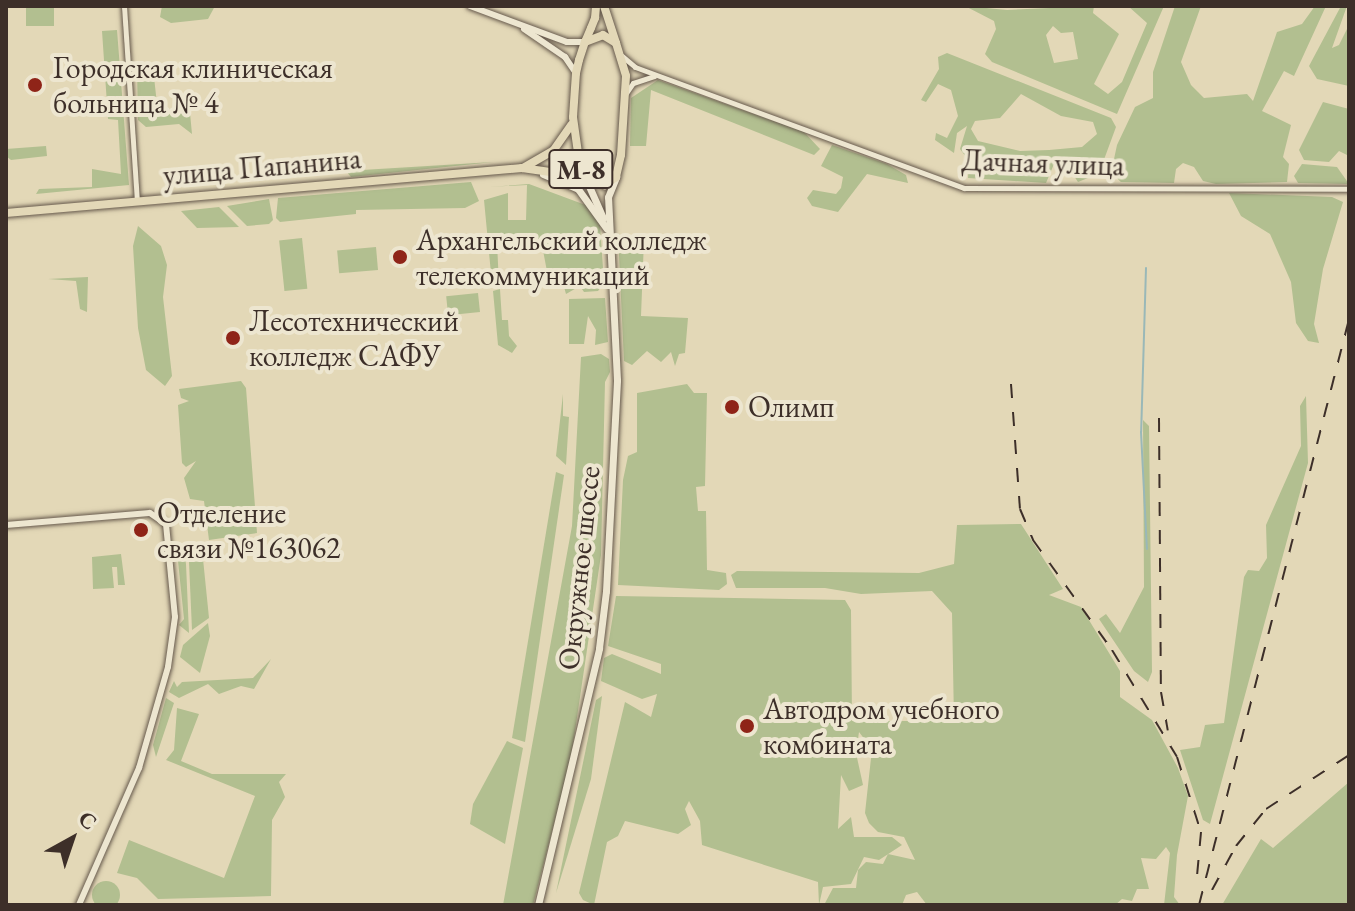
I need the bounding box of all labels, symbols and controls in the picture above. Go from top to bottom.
place label: Городская клиническая больница № 4 [53,50,333,120]
marker: Городская клиническая больница № 4 [24,74,46,96]
street label: улица Папанина [161,140,363,194]
street label: Дачная улица [961,142,1125,184]
road number: М-8 [547,145,615,193]
place label: Архангельский колледж телекоммуникаций [416,222,707,292]
marker: Архангельский колледж телекоммуникаций [391,248,409,266]
place label: Лесотехнический колледж САФУ [249,303,459,374]
marker: Лесотехнический колледж САФУ [224,329,242,347]
place label: Олимп [748,389,834,425]
marker: Олимп [723,398,741,416]
street label: Окружное шоссе [550,464,608,672]
place label: Отделение связи №163062 [157,495,340,566]
marker: Отделение связи №163062 [132,521,150,539]
place label: Автодром учебного комбината [763,691,1000,762]
marker: Автодром учебного комбината [738,717,756,735]
north arrow [32,799,112,879]
text: С [72,804,103,836]

